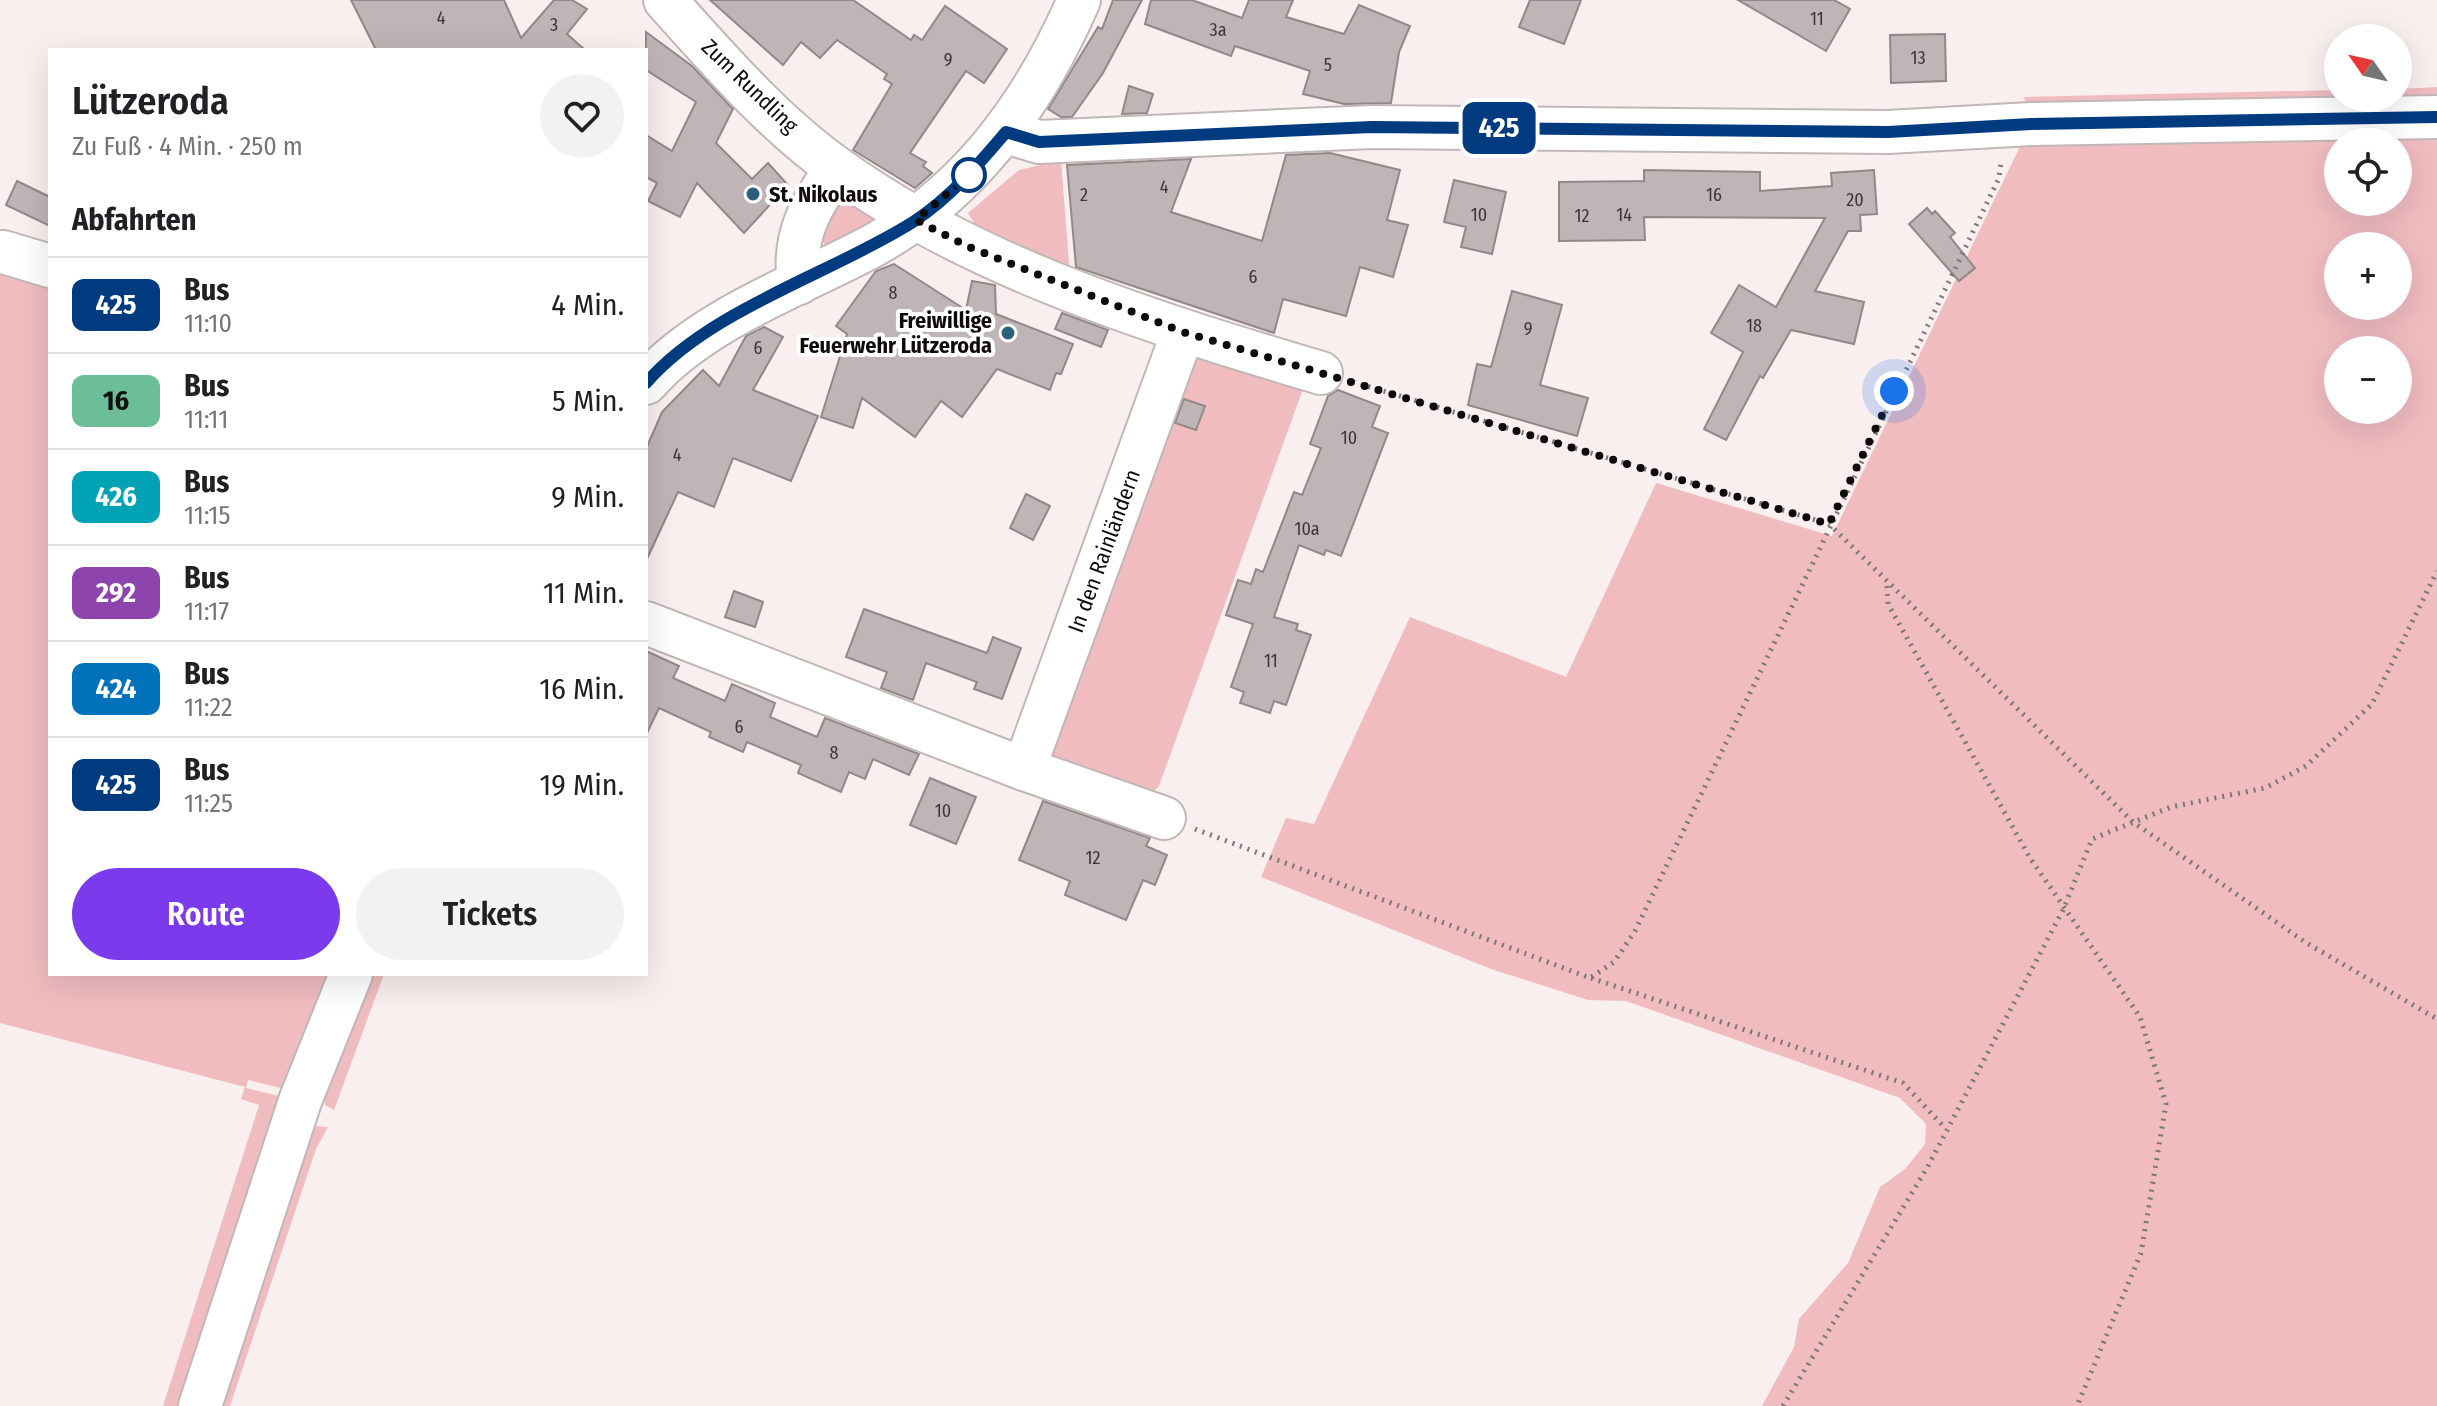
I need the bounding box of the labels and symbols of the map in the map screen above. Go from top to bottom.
house number: 4 [437,7,446,29]
house number: 11 [1810,8,1824,30]
house number: 3 [550,14,558,36]
house number: 3a [1210,19,1227,41]
north arrow [2324,24,2412,112]
street label: Zum Rundling [696,33,804,139]
house number: 13 [1910,47,1926,69]
house number: 9 [944,49,952,71]
house number: 5 [1324,54,1332,76]
line badge: 425 [1453,102,1545,154]
unlabelled marker [952,158,986,192]
house number: 4 [1160,176,1169,198]
place label: St. Nikolaus [769,181,878,208]
house number: 2 [1080,184,1088,206]
house number: 16 [1706,184,1722,206]
marker: St. Nikolaus [744,185,762,203]
house number: 20 [1846,189,1864,211]
house number: 10 [1471,204,1487,226]
house number: 14 [1616,204,1632,226]
house number: 12 [1575,205,1590,227]
house number: 6 [1249,266,1258,288]
house number: 8 [889,282,898,304]
place label: Freiwillige Feuerwehr Lützeroda [800,307,992,359]
house number: 18 [1746,315,1762,337]
house number: 9 [1524,318,1532,340]
marker: Freiwillige Feuerwehr Lützeroda [999,324,1017,342]
house number: 6 [754,337,763,359]
your location [1874,371,1914,411]
house number: 10 [1341,427,1357,449]
house number: 4 [673,444,682,466]
street label: In den Rainländern [1062,466,1146,636]
house number: 10a [1294,518,1320,540]
house number: 11 [1264,650,1278,672]
house number: 6 [735,716,744,738]
house number: 8 [830,742,839,764]
house number: 10 [935,800,951,822]
house number: 12 [1086,847,1101,869]

